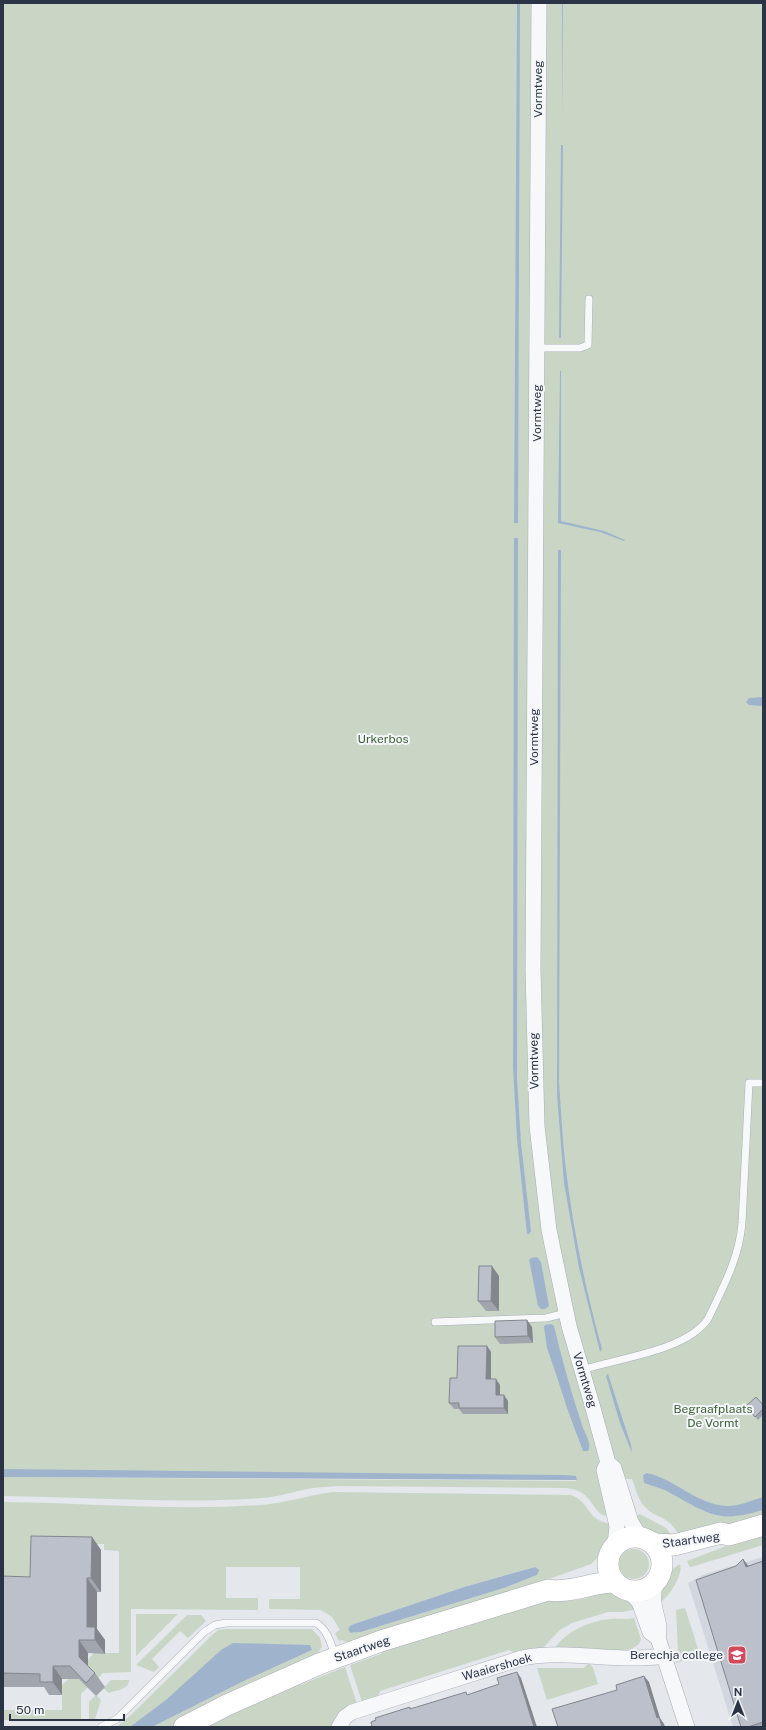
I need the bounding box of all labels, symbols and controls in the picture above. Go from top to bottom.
street label: Vormtweg [531,60,545,118]
street label: Vormtweg [530,384,544,442]
street label: Vormtweg [527,708,541,766]
park label: Urkerbos [357,732,409,746]
street label: Vormtweg [527,1032,541,1090]
street label: Vormtweg [570,1351,600,1409]
park label: Begraafplaats De Vormt [673,1402,753,1430]
street label: Staartweg [661,1529,721,1551]
street label: Staartweg [332,1633,392,1665]
school or university icon: Berechja college [726,1644,748,1666]
place label: Berechja college [630,1648,723,1662]
street label: Waaiershoek [461,1650,534,1684]
north arrow [718,1682,758,1722]
text: N [734,1686,742,1698]
scale bar [10,1696,124,1722]
text: 50 m [16,1703,44,1717]

